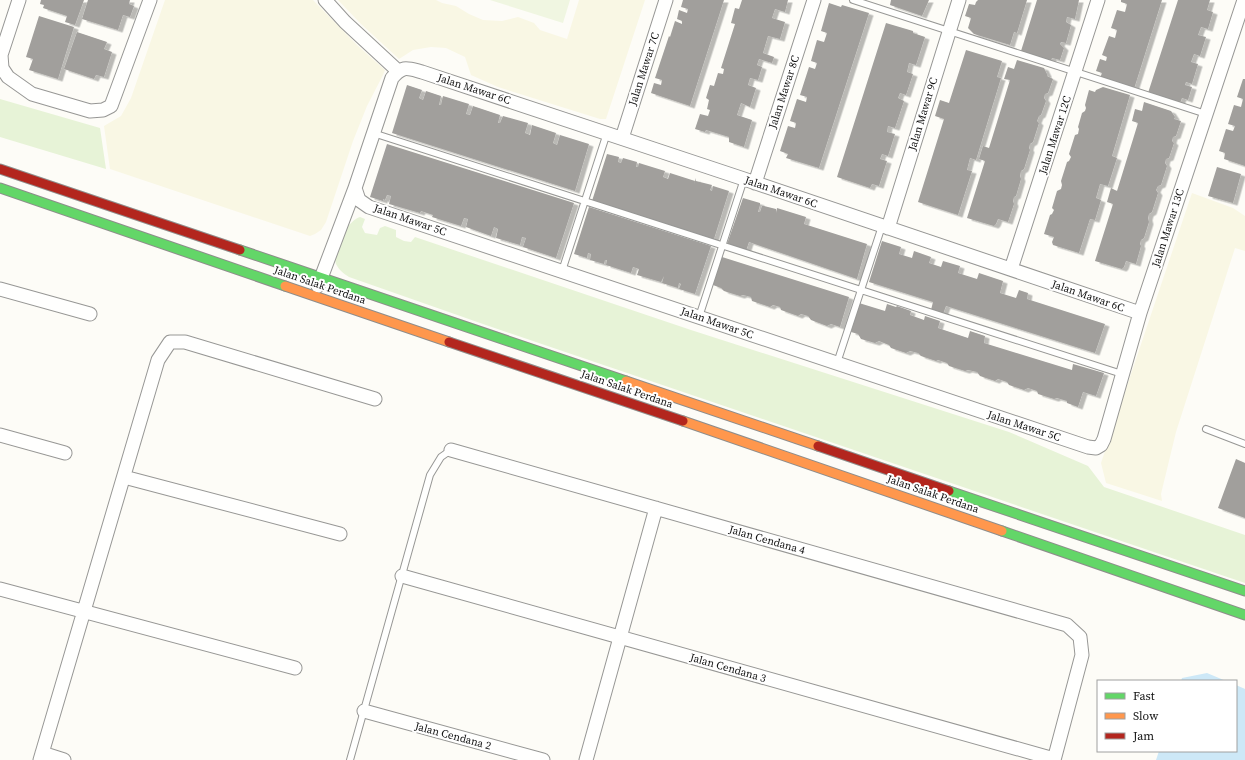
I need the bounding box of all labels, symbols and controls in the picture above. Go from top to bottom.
street label: Jalan Mawar 7C [625,31,663,108]
street label: Jalan Mawar 8C [765,54,803,131]
street label: Jalan Mawar 6C [435,70,512,108]
street label: Jalan Mawar 9C [904,75,941,153]
street label: Jalan Mawar 12C [1035,94,1075,177]
street label: Jalan Mawar 6C [742,172,819,211]
street label: Jalan Mawar 13C [1148,187,1188,270]
street label: Jalan Mawar 5C [371,200,448,239]
street label: Jalan Salak Perdana [271,262,368,308]
street label: Jalan Mawar 6C [1049,276,1126,315]
street label: Jalan Mawar 5C [678,303,755,342]
street label: Jalan Salak Perdana [578,366,675,412]
street label: Jalan Mawar 5C [985,407,1062,445]
street label: Jalan Salak Perdana [884,471,981,517]
street label: Jalan Cendana 4 [726,522,807,558]
street label: Jalan Cendana 3 [687,650,768,686]
legend [1097,680,1237,752]
text: Fast [1133,688,1155,704]
text: Slow [1133,708,1159,724]
street label: Jalan Cendana 2 [412,718,493,754]
text: Jam [1132,728,1154,744]

